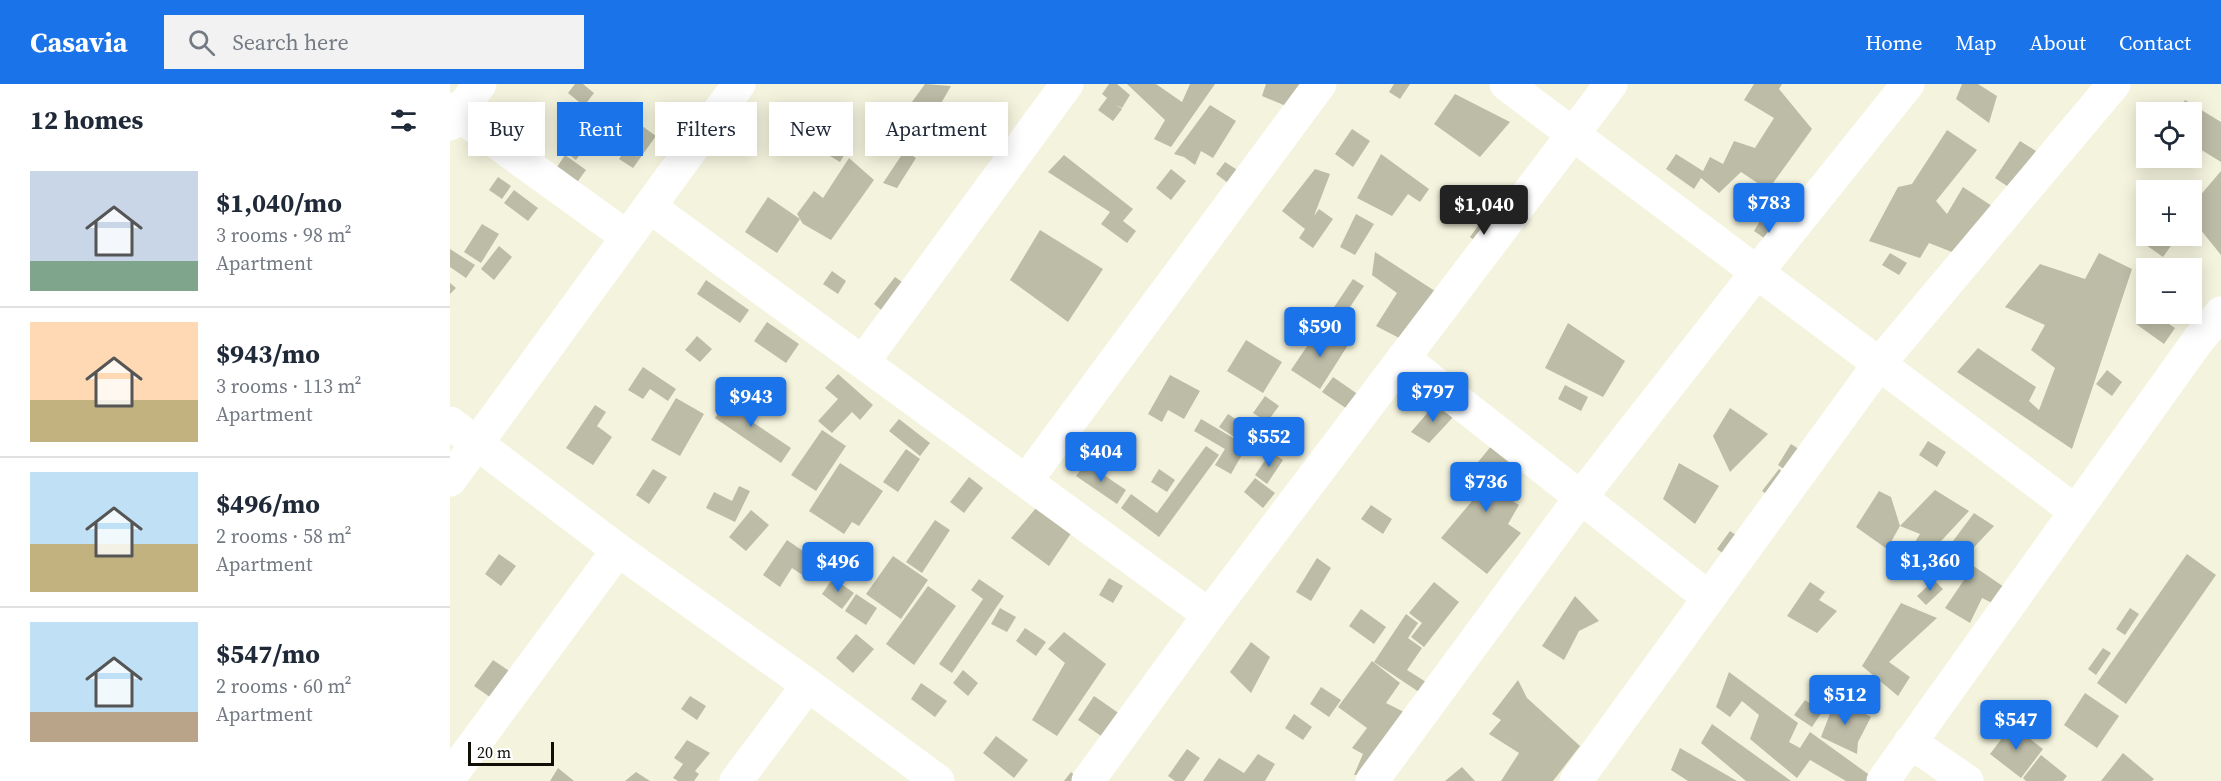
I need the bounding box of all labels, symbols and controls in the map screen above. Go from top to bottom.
search box [164,15,584,69]
text: Casavia [30,23,128,61]
icon: search [185,26,218,59]
text: Search here [233,27,349,57]
text: Home [1865,28,1923,57]
text: Map [1956,28,1997,57]
text: About [2030,28,2086,57]
text: Contact [2119,28,2191,57]
text: 12 homes [30,102,143,138]
chip: Buy [468,102,545,156]
chip: Rent [557,102,643,156]
chip: Filters [655,102,757,156]
chip: New [769,102,853,156]
chip: Apartment [865,102,1008,156]
map controls [2136,102,2202,324]
button: locate [2136,102,2202,168]
icon: filters [387,104,420,137]
button: + [2136,180,2202,246]
pin: $783 [1733,183,1805,234]
text: $1,040/mo [216,185,342,221]
pin: $1,040 [1435,185,1533,236]
text: $783 [1747,188,1791,216]
text: $1,040 [1454,190,1514,218]
icon: home [78,195,150,267]
text: 3 rooms · 98 m² [216,221,352,249]
text: Apartment [216,249,313,277]
button: − [2136,258,2202,324]
pin: $590 [1284,307,1356,358]
text: $590 [1298,312,1342,340]
text: $943/mo [216,336,320,372]
icon: home [78,346,150,418]
text: 3 rooms · 113 m² [216,372,362,400]
pin: $797 [1397,372,1469,423]
pin: $943 [715,377,787,428]
text: $797 [1411,377,1455,405]
text: $943 [729,382,773,410]
text: Apartment [216,400,313,428]
pin: $552 [1233,417,1305,468]
text: $552 [1247,422,1291,450]
pin: $404 [1065,432,1137,483]
text: $404 [1079,437,1123,465]
pin: $736 [1450,462,1522,513]
text: $736 [1464,467,1508,495]
text: $496/mo [216,486,320,522]
icon: home [78,496,150,568]
text: 2 rooms · 58 m² [216,522,352,550]
pin: $1,360 [1881,541,1979,592]
pin: $496 [802,542,874,593]
text: $1,360 [1900,546,1960,574]
text: $496 [816,547,860,575]
text: Apartment [216,550,313,578]
text: $547/mo [216,636,320,672]
icon: home [78,646,150,718]
text: 2 rooms · 60 m² [216,672,352,700]
pin: $512 [1809,675,1881,726]
text: $512 [1823,680,1867,708]
text: Apartment [216,700,313,728]
pin: $547 [1980,700,2052,751]
text: $547 [1994,705,2038,733]
scale bar [468,739,554,766]
text: 20 m [477,741,511,763]

